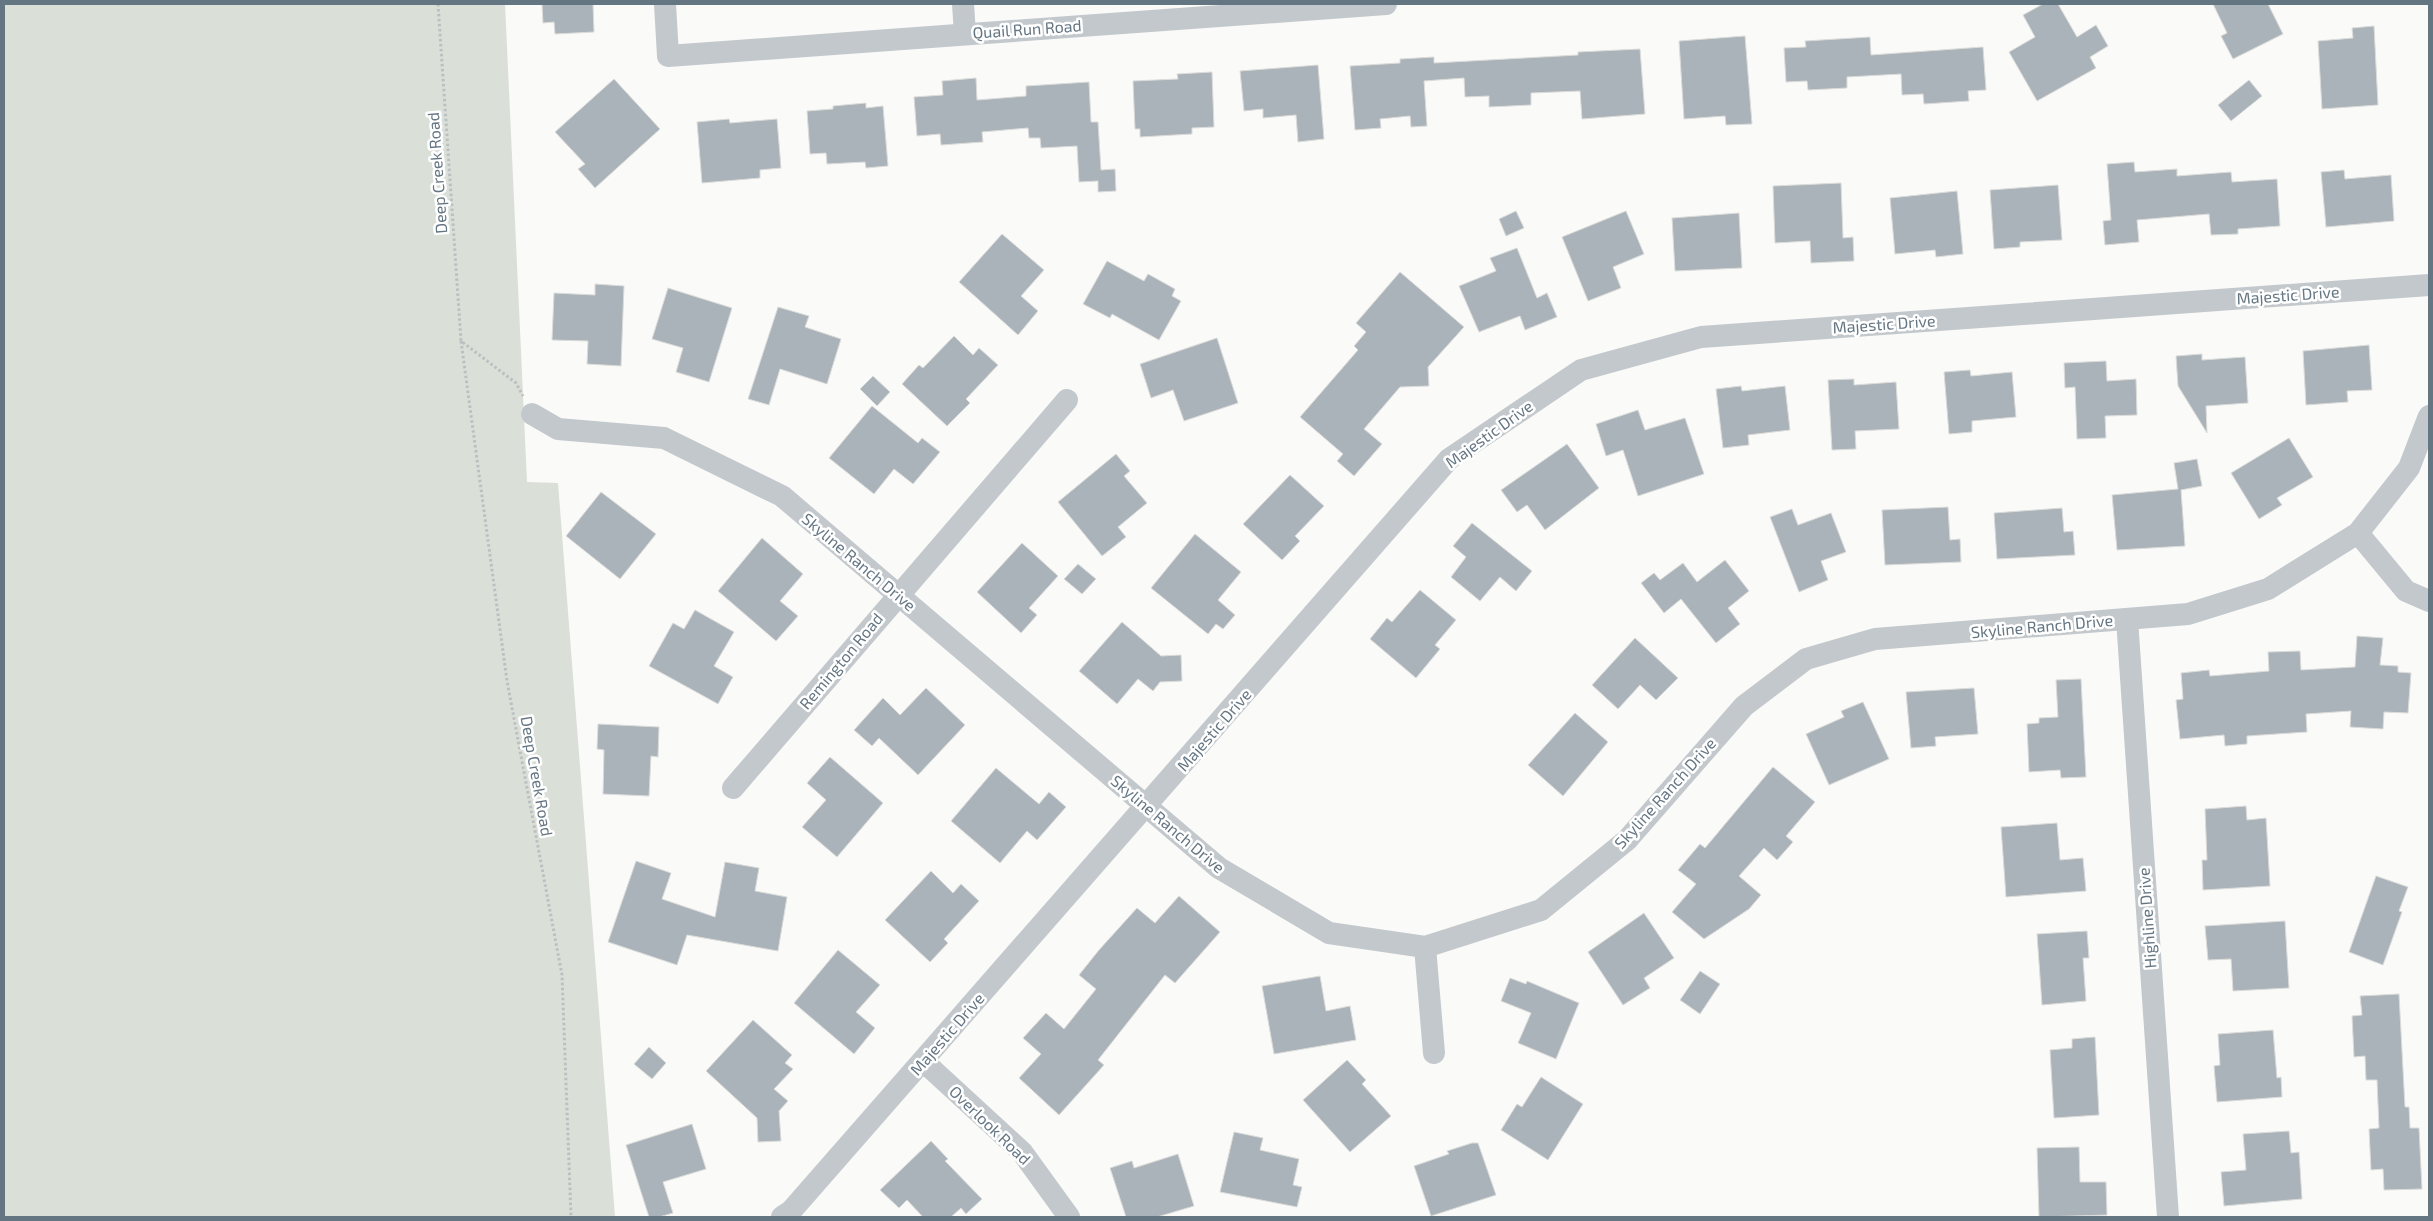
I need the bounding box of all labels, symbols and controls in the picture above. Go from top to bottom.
street label: Quail Run Road [972,15,1082,43]
street label: Deep Creek Road [423,112,450,234]
street label: Majestic Drive [2236,281,2340,309]
street label: Majestic Drive [1832,310,1936,338]
street label: Majestic Drive [1441,396,1537,472]
street label: Skyline Ranch Drive [799,509,920,615]
street label: Remington Road [795,609,886,713]
street label: Skyline Ranch Drive [1970,610,2114,641]
street label: Majestic Drive [1173,685,1255,775]
street label: Deep Creek Road [518,714,557,837]
street label: Skyline Ranch Drive [1610,733,1719,852]
street label: Skyline Ranch Drive [1108,771,1229,877]
street label: Highline Drive [2134,867,2160,969]
street label: Majestic Drive [906,989,988,1079]
street label: Overlook Road [946,1081,1035,1168]

